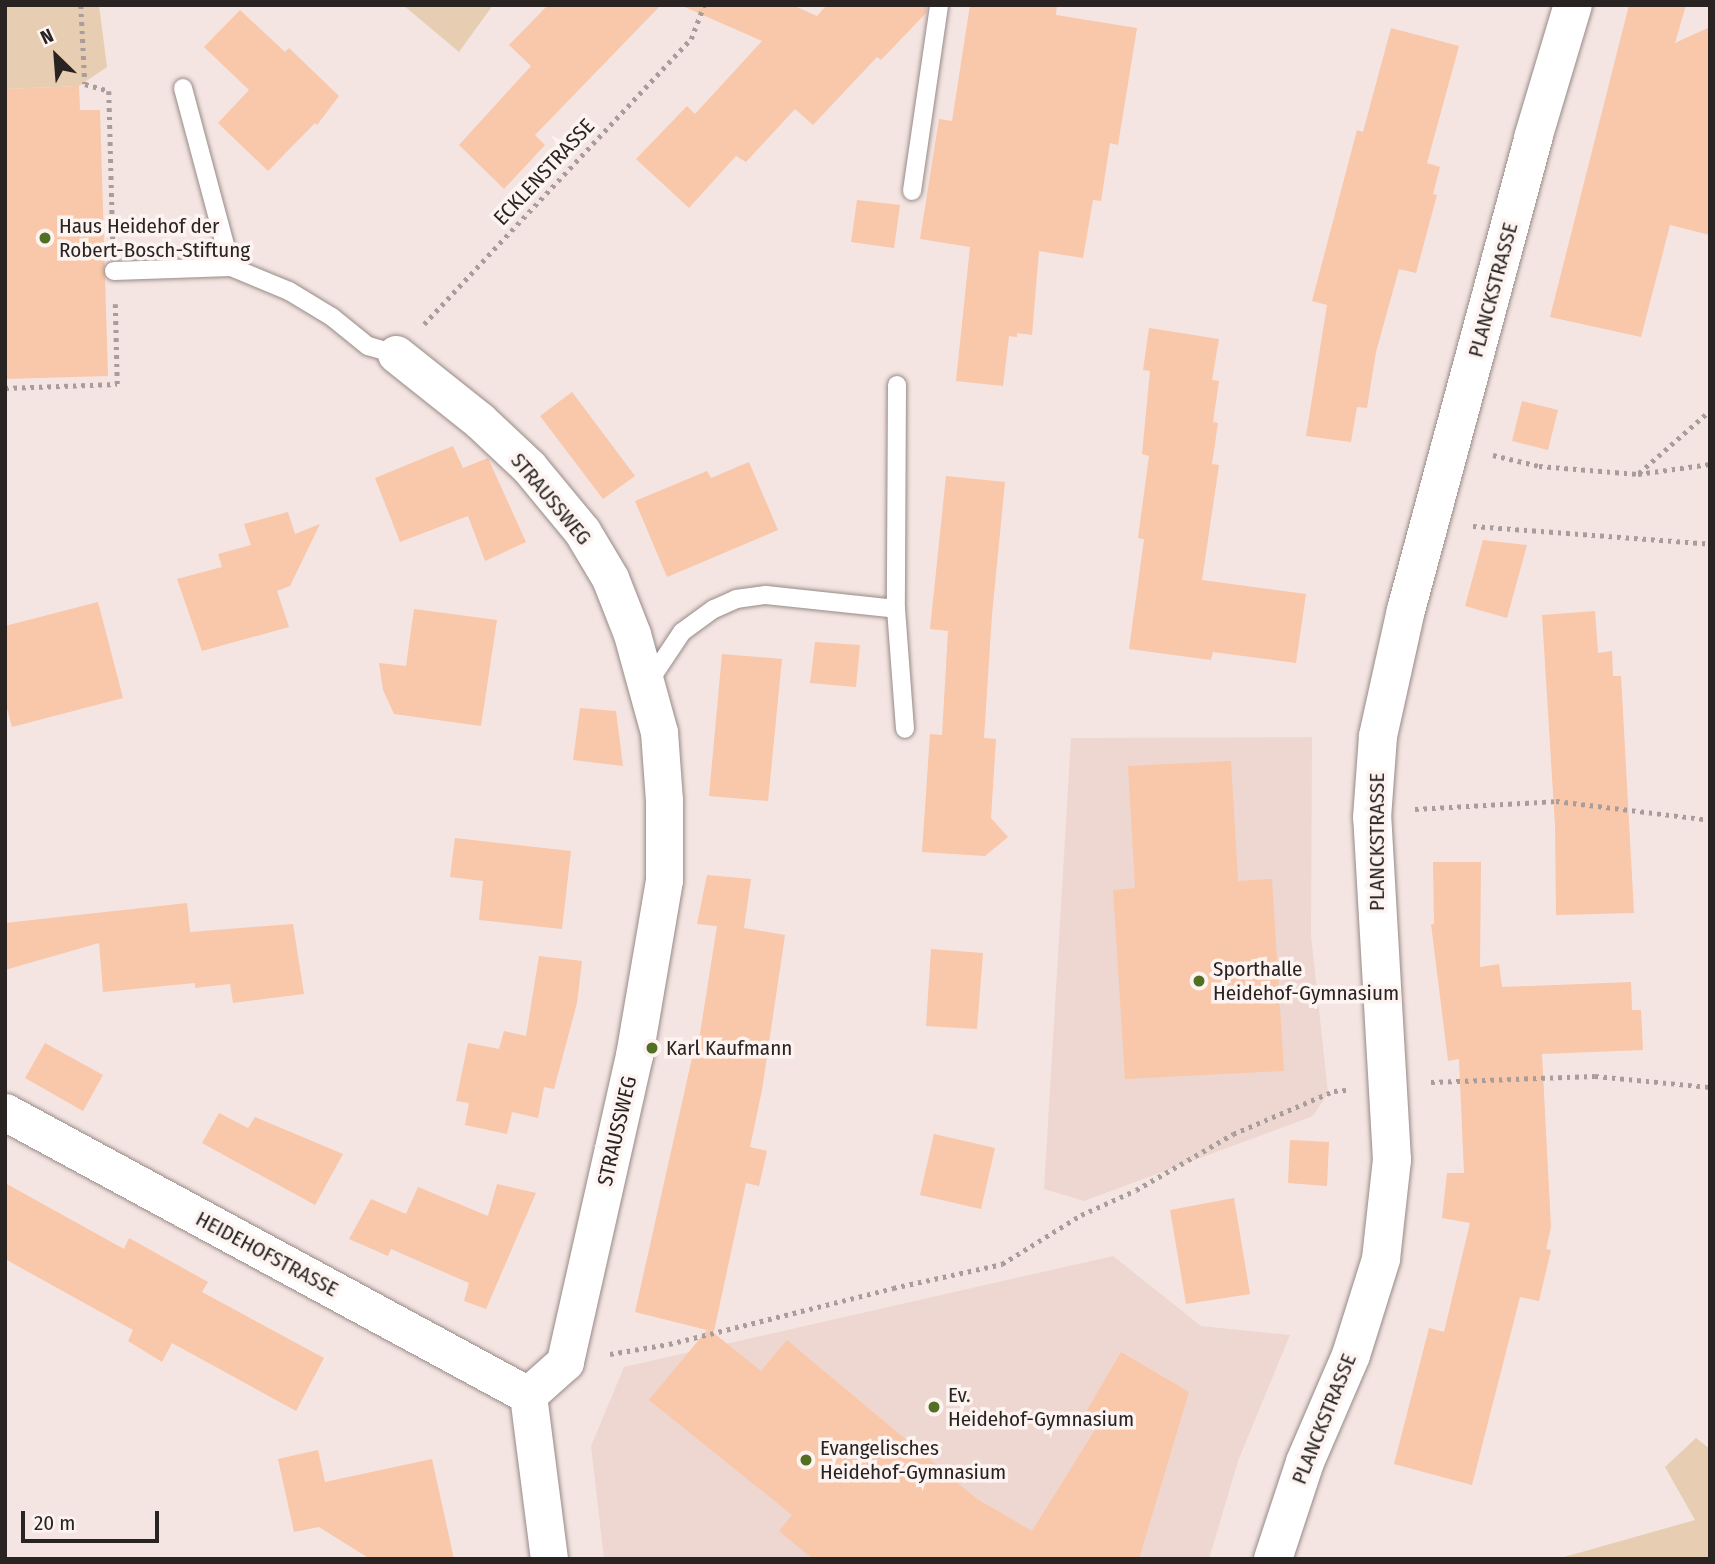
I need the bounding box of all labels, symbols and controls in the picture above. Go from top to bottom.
north arrow [21,21,91,91]
text: N [37,24,57,49]
street label: ECKLENSTRASSE [488,114,600,230]
place label: Haus Heidehof der Robert-Bosch-Stiftung [59,213,250,263]
street label: PLANCKSTRASSE [1463,220,1523,360]
marker: Haus Heidehof der Robert-Bosch-Stiftung [37,230,53,246]
street label: STRAUSSWEG [505,448,597,550]
street label: PLANCKSTRASSE [1364,773,1390,911]
place label: Sporthalle Heidehof-Gymnasium [1213,956,1399,1006]
marker: Sporthalle Heidehof-Gymnasium [1191,973,1207,989]
place label: Karl Kaufmann [666,1035,792,1061]
marker: Karl Kaufmann [644,1040,660,1056]
street label: STRAUSSWEG [592,1074,642,1188]
street label: HEIDEHOFSTRASSE [192,1206,342,1302]
street label: PLANCKSTRASSE [1286,1350,1362,1488]
place label: Ev. Heidehof-Gymnasium [948,1382,1134,1432]
marker: Ev. Heidehof-Gymnasium [926,1399,942,1415]
place label: Evangelisches Heidehof-Gymnasium [820,1435,1006,1485]
marker: Evangelisches Heidehof-Gymnasium [798,1452,814,1468]
scale bar [24,1498,163,1542]
text: 20 m [34,1510,75,1536]

